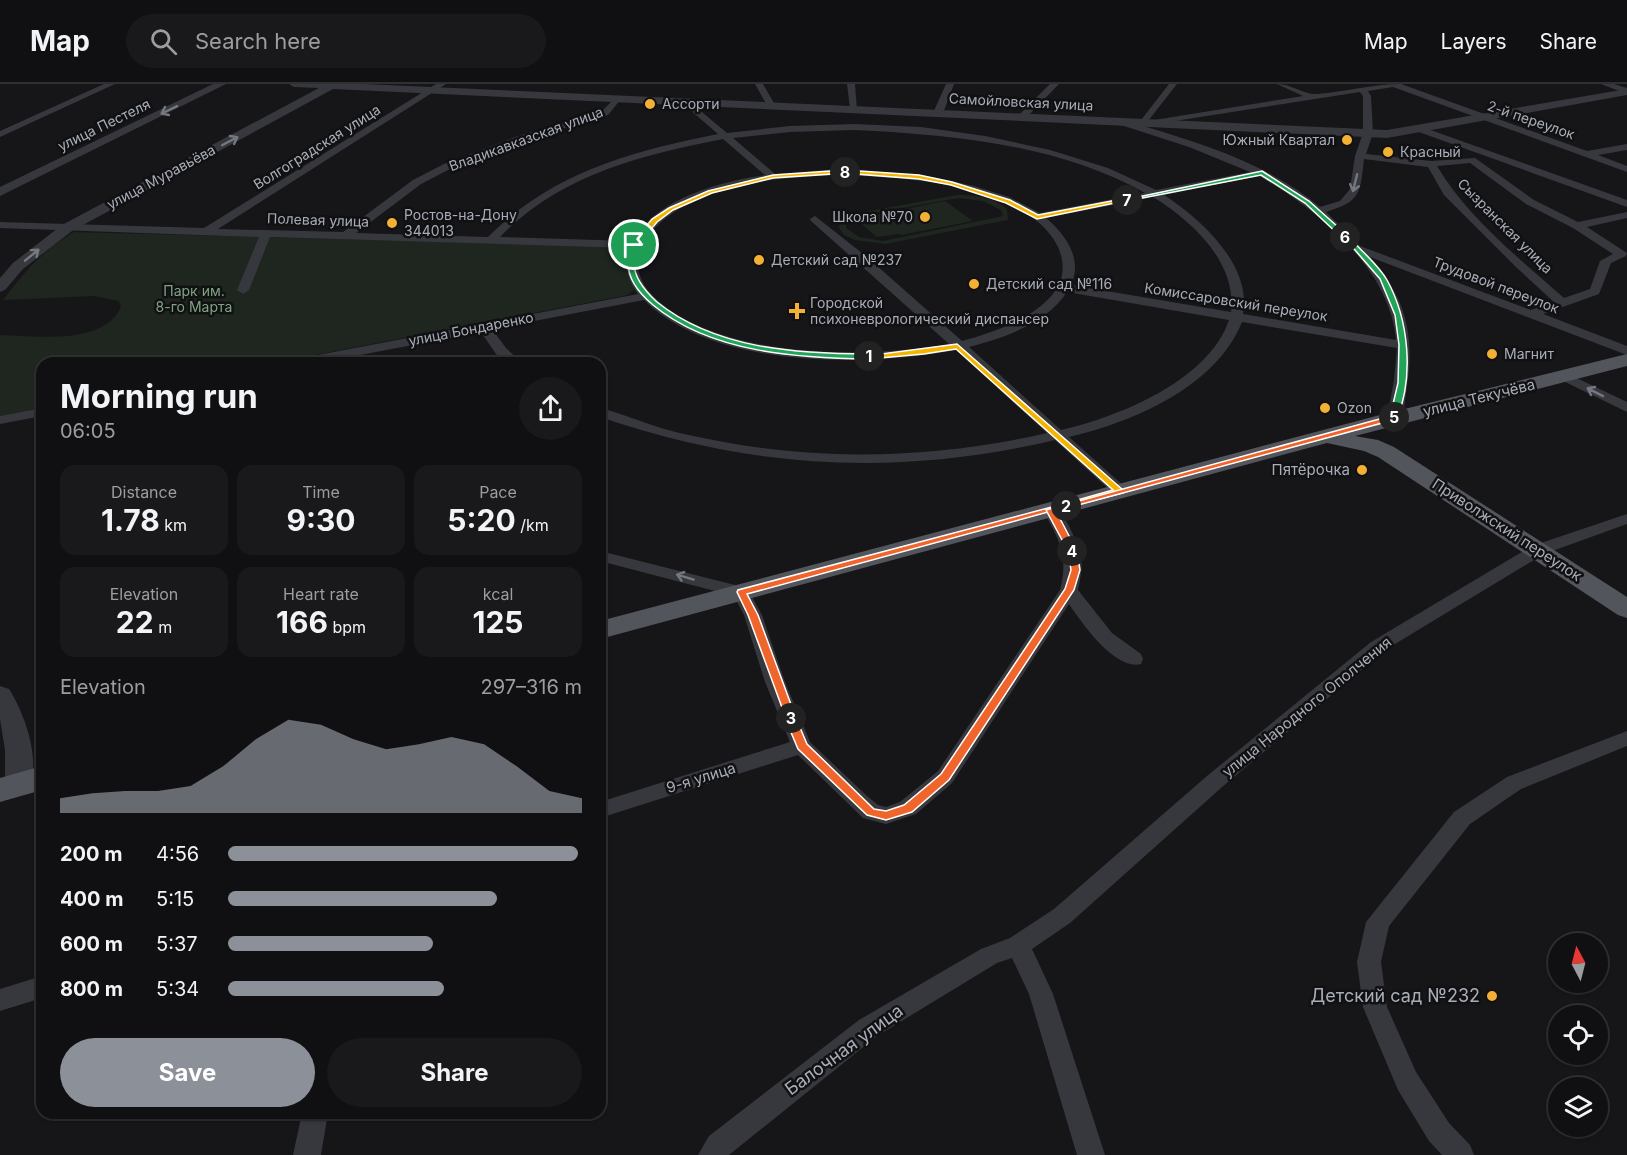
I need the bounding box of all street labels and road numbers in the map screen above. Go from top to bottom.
street label: Самойловская улица [948,89,1094,114]
street label: улица Пестеля [55,95,153,154]
street label: 2-й переулок [1485,97,1577,143]
street label: Волгоградская улица [250,101,383,193]
street label: Владикавказская улица [446,103,605,174]
street label: улица Муравьёва [104,141,218,212]
street label: Сызранская улица [1454,175,1556,277]
street label: Полевая улица [267,209,369,230]
street label: Трудовой переулок [1431,253,1562,317]
street label: Комиссаровский переулок [1143,279,1329,324]
street label: улица Бондаренко [407,308,535,349]
street label: улица Текучёва [1421,374,1537,421]
street label: Приволжский переулок [1429,474,1586,585]
street label: улица Народного Ополчения [1218,632,1395,781]
street label: 9-я улица [664,758,738,797]
street label: Балочная улица [781,1000,907,1099]

